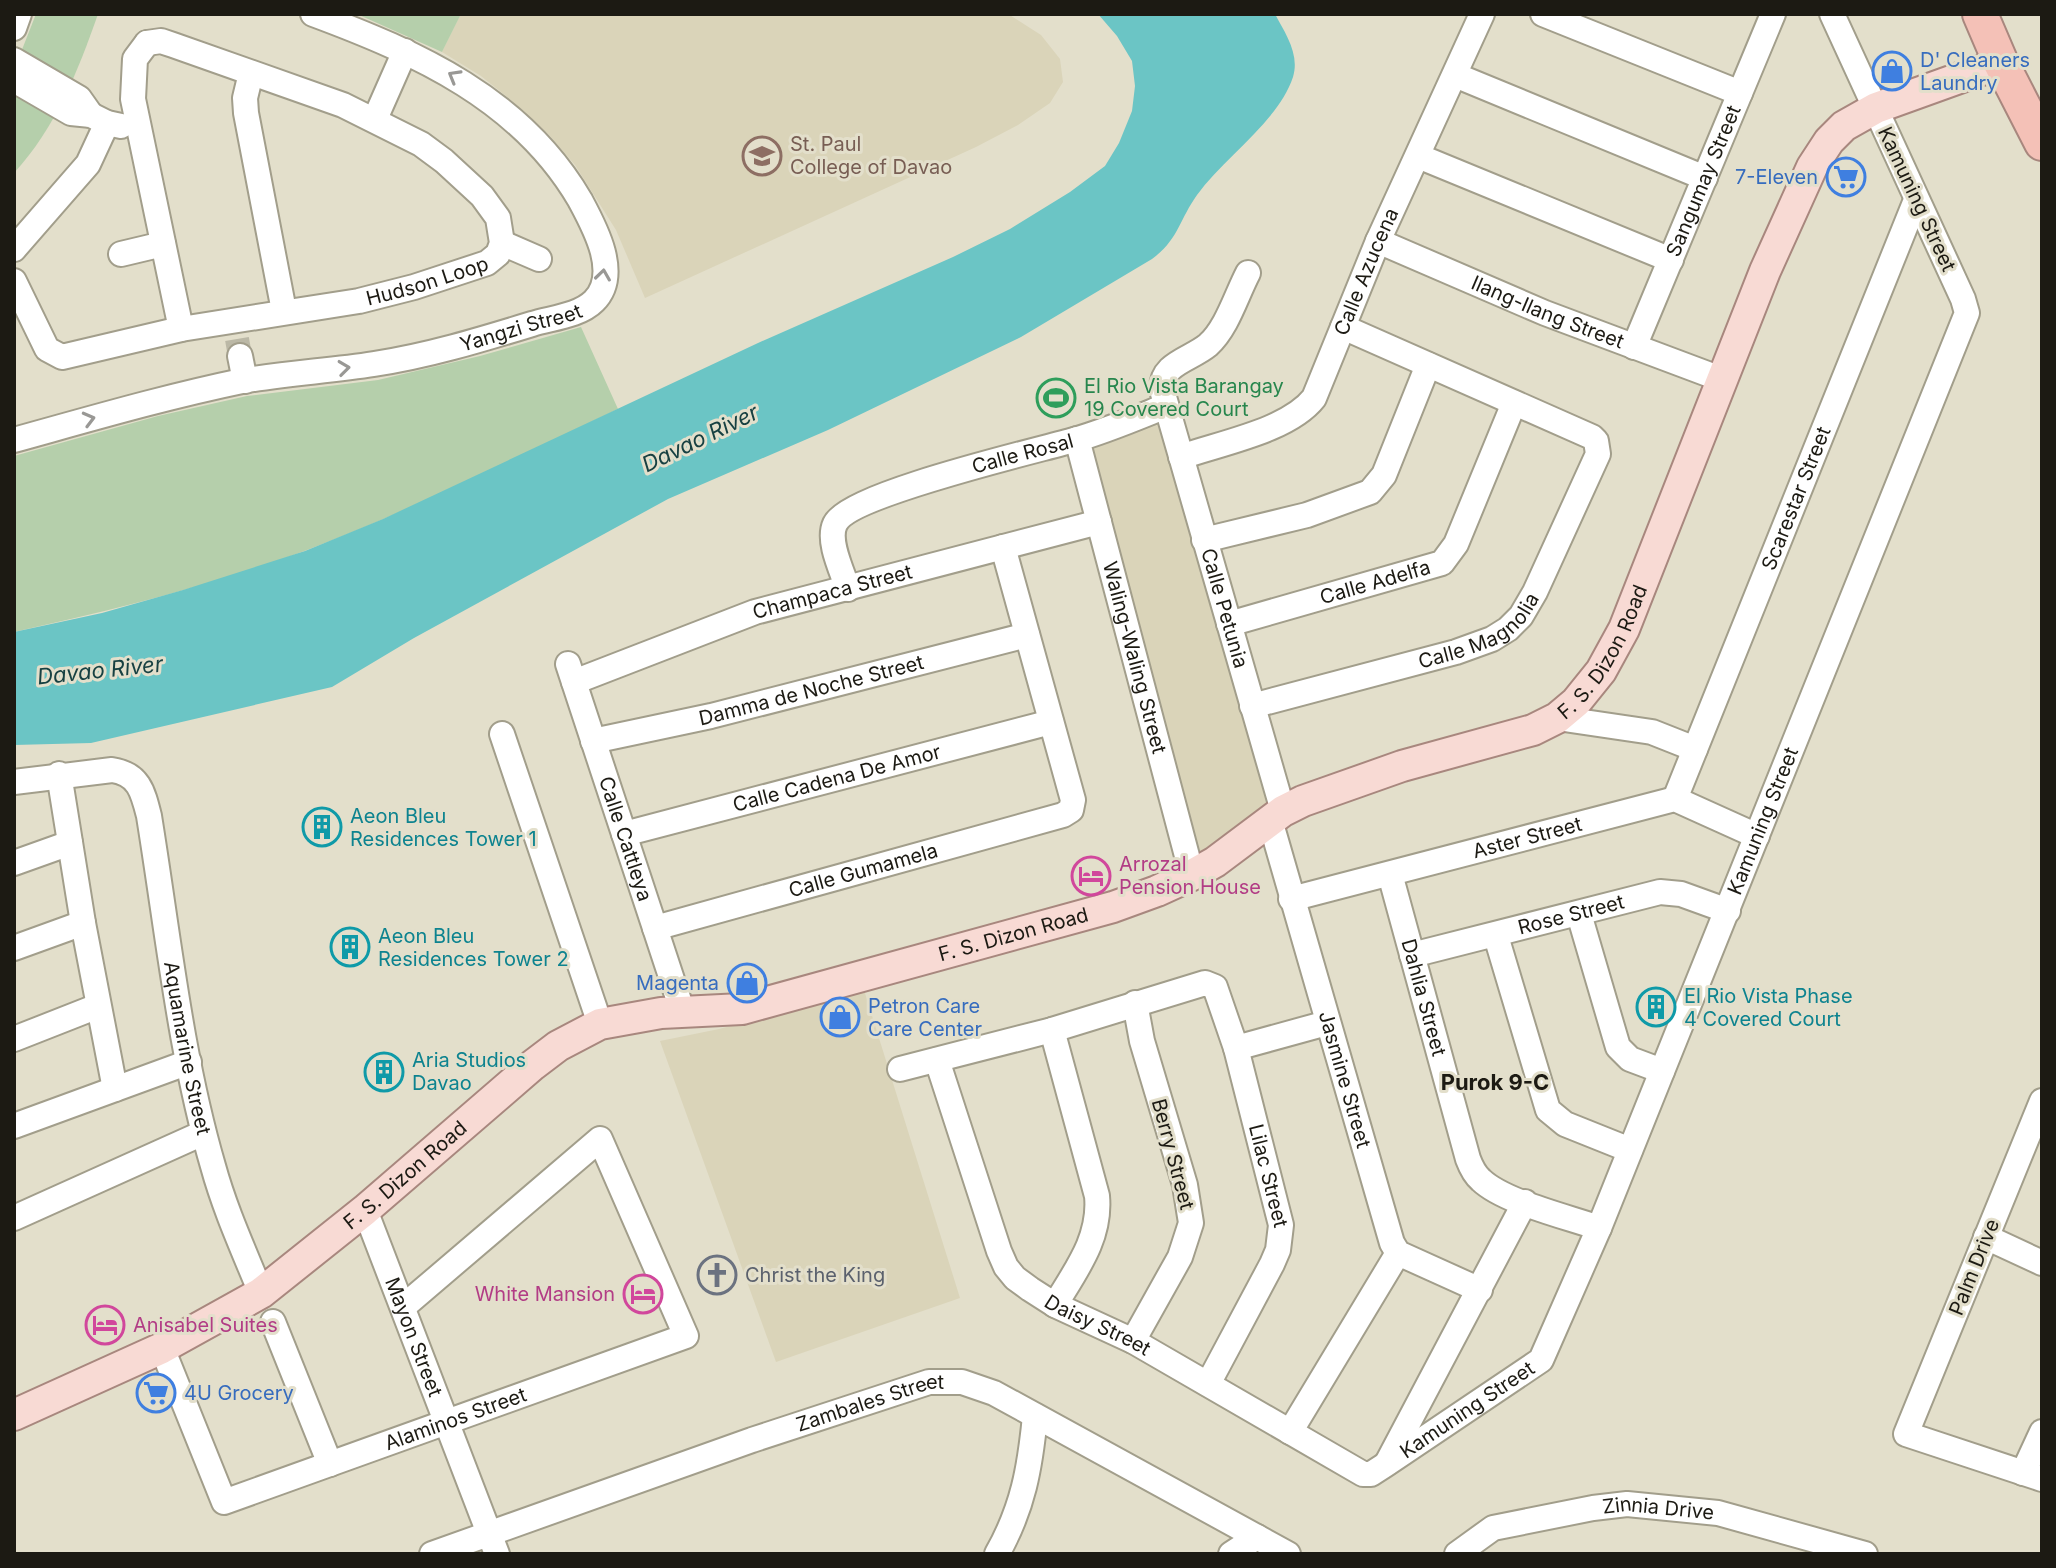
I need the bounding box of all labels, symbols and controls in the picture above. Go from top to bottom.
place label: D' Cleaners Laundry [1920,48,2030,95]
shop icon: D' Cleaners Laundry [1871,50,1913,92]
one-way arrow [448,70,462,86]
street label: Sangumay Street [1661,101,1746,260]
street label: Kamuning Street [1873,123,1961,276]
place label: St. Paul College of Davao [790,132,952,179]
school or university icon: St. Paul College of Davao [741,135,783,177]
supermarket icon: 7-Eleven [1825,156,1867,198]
place label: 7-Eleven [1735,165,1818,189]
street label: Calle Azucena [1329,204,1403,339]
street label: Hudson Loop [364,251,491,311]
one-way arrow [594,269,611,282]
street label: Ilang-Ilang Street [1468,271,1628,354]
street label: Yangzi Street [457,299,586,357]
one-way arrow [338,359,351,376]
place label: El Rio Vista Barangay 19 Covered Court [1084,374,1284,421]
sports icon: El Rio Vista Barangay 19 Covered Court [1035,377,1077,419]
water label: Davao River [638,398,763,477]
one-way arrow [82,412,96,428]
street label: Scarestar Street [1756,423,1836,574]
street label: Calle Rosal [969,429,1076,479]
street label: Calle Petunia [1196,546,1253,671]
street label: Calle Adelfa [1317,555,1433,609]
street label: Champaca Street [750,559,915,624]
street label: Waling-Waling Street [1098,559,1172,757]
street label: F. S. Dizon Road [1553,581,1652,724]
street label: Calle Magnolia [1416,588,1544,673]
water label: Davao River [36,650,165,690]
street label: Damma de Noche Street [697,650,927,730]
street label: Calle Cadena De Amor [730,739,944,817]
street label: Kamuning Street [1722,743,1803,898]
street label: Calle Cattleya [594,773,657,904]
place label: Aeon Bleu Residences Tower 1 [350,804,537,851]
building icon: Aeon Bleu Residences Tower 1 [301,806,343,848]
street label: Aster Street [1470,812,1585,863]
street label: Calle Gumamela [786,838,940,902]
place label: Arrozal Pension House [1119,852,1261,899]
hotel icon: Arrozal Pension House [1070,855,1112,897]
street label: Rose Street [1515,889,1627,940]
street label: F. S. Dizon Road [936,902,1091,966]
place label: Aeon Bleu Residences Tower 2 [378,924,569,971]
building icon: Aeon Bleu Residences Tower 2 [329,926,371,968]
street label: Dahlia Street [1396,936,1451,1059]
street label: Aquamarine Street [159,960,216,1138]
shop icon: Magenta [726,962,768,1004]
place label: Magenta [636,971,719,995]
place label: El Rio Vista Phase 4 Covered Court [1684,984,1853,1031]
building icon: El Rio Vista Phase 4 Covered Court [1635,986,1677,1028]
place label: Petron Care Care Center [868,994,982,1041]
shop icon: Petron Care Care Center [819,996,861,1038]
street label: Jasmine Street [1314,1008,1376,1151]
place label: Aria Studios Davao [412,1048,526,1095]
building icon: Aria Studios Davao [363,1051,405,1093]
district label: Purok 9-C [1441,1069,1549,1095]
street label: Berry Street [1147,1096,1199,1212]
street label: F. S. Dizon Road [339,1116,472,1234]
street label: Lilac Street [1244,1121,1293,1230]
street label: Palm Drive [1944,1215,2004,1319]
church icon: Christ the King [696,1254,738,1296]
place label: Christ the King [745,1263,885,1287]
hotel icon: White Mansion [622,1273,664,1315]
street label: Mayon Street [380,1274,448,1400]
place label: White Mansion [475,1282,615,1306]
street label: Daisy Street [1040,1290,1155,1361]
hotel icon: Anisabel Suites [84,1304,126,1346]
place label: Anisabel Suites [133,1313,278,1337]
street label: Kamuning Street [1395,1356,1539,1463]
street label: Zambales Street [793,1370,945,1437]
supermarket icon: 4U Grocery [135,1372,177,1414]
place label: 4U Grocery [184,1381,294,1405]
street label: Alaminos Street [381,1382,530,1455]
street label: Zinnia Drive [1601,1492,1715,1525]

